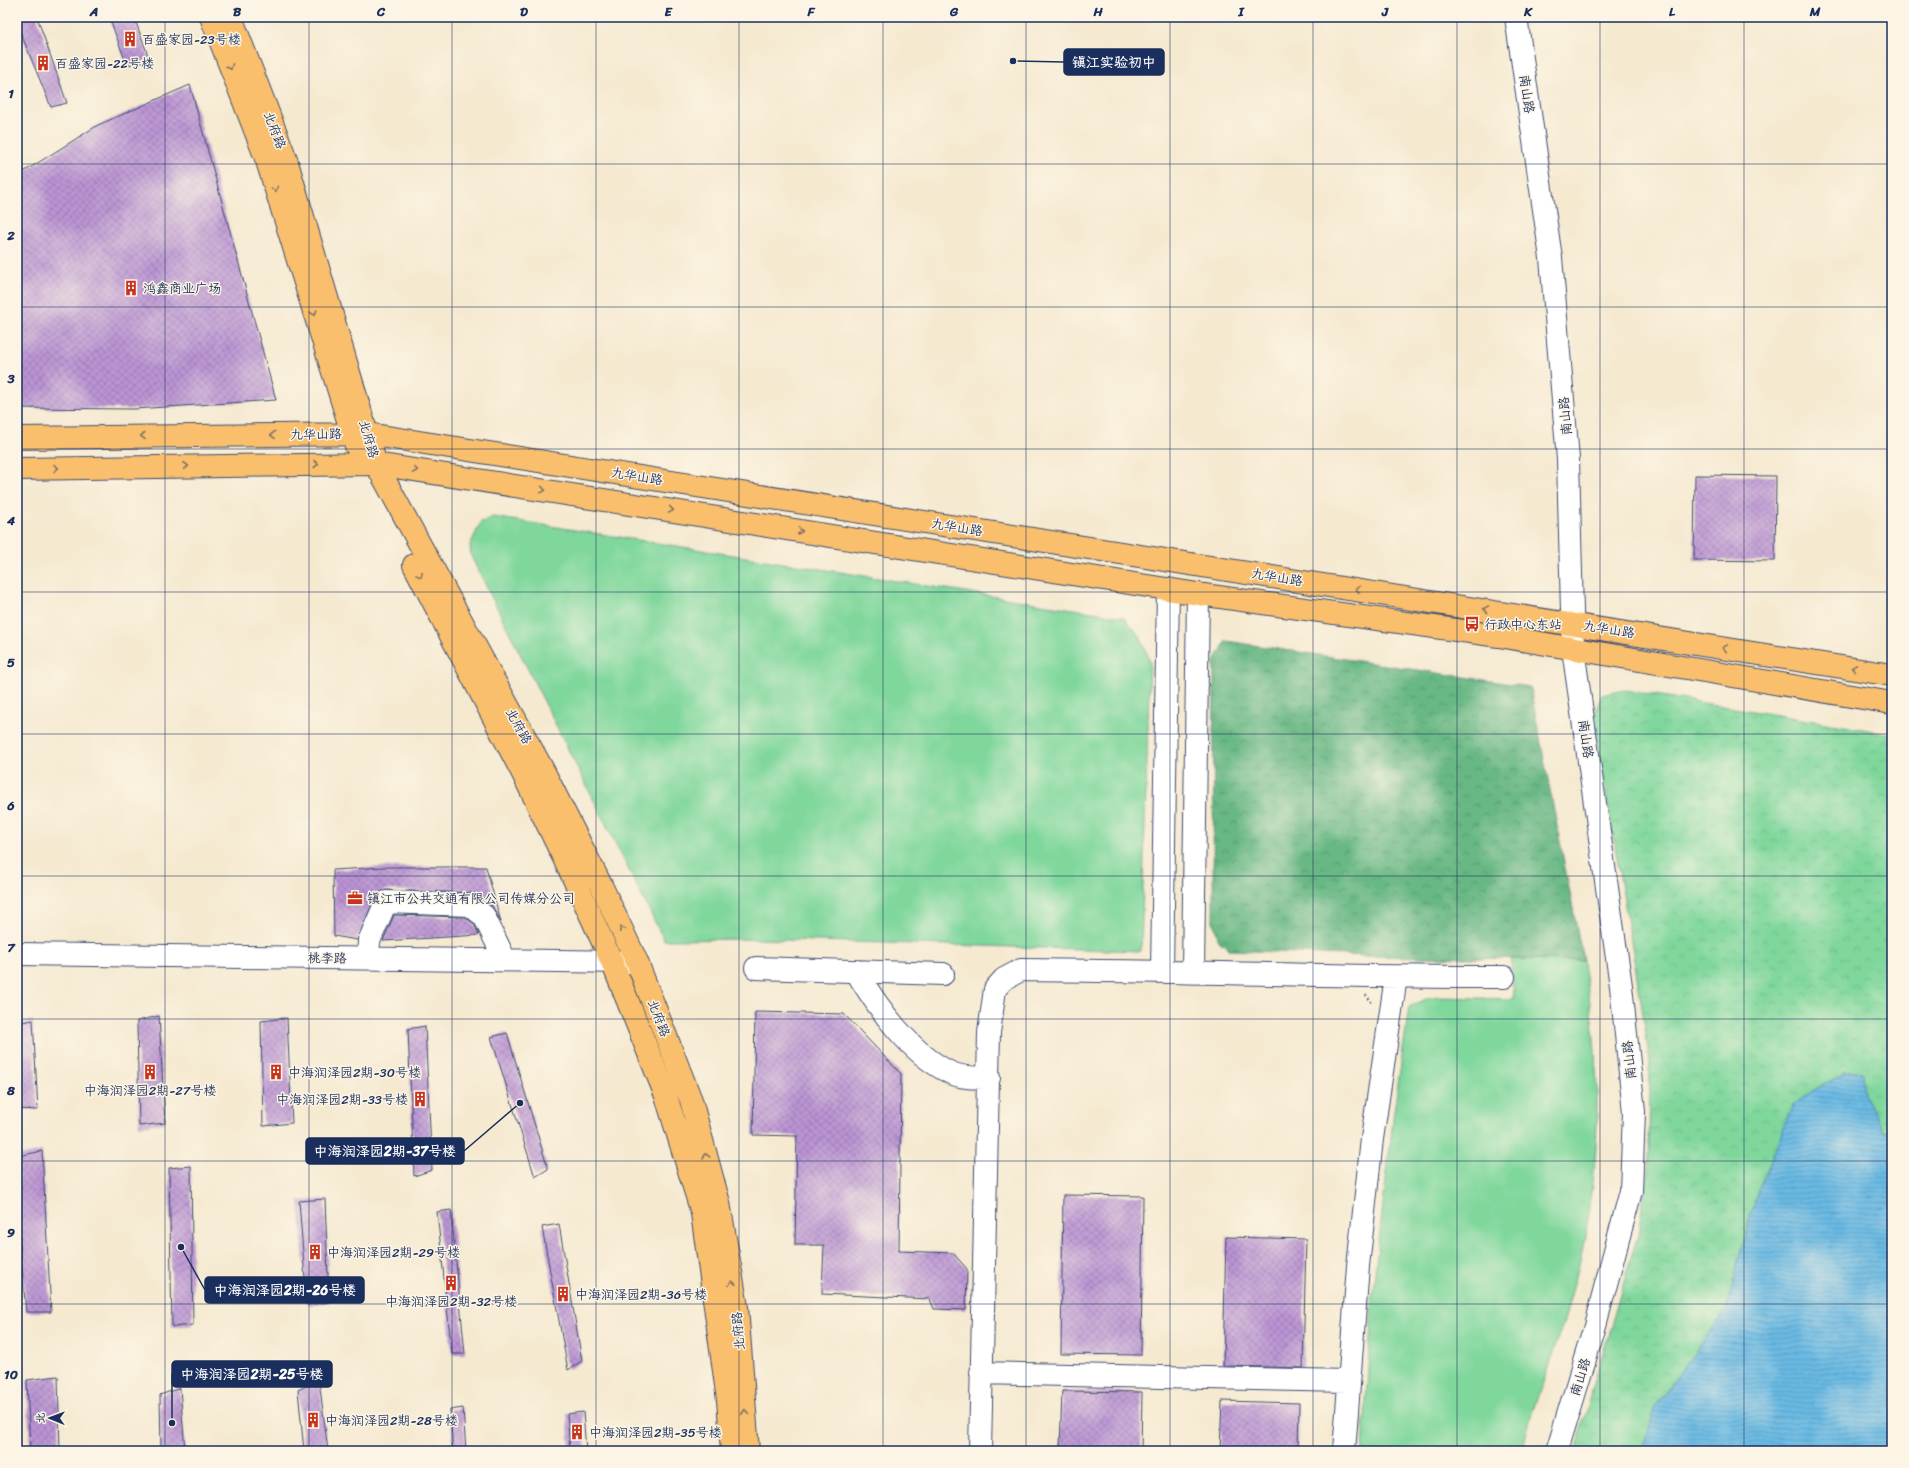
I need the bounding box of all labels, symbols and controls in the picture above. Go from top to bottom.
text: A [89,0,98,23]
text: B [233,0,242,23]
text: C [376,0,386,23]
text: D [520,0,528,23]
text: E [664,0,673,23]
text: F [806,0,815,23]
text: G [949,0,959,23]
text: H [1092,0,1103,23]
text: I [1237,0,1245,23]
text: J [1381,0,1389,23]
text: K [1523,0,1533,23]
text: L [1669,0,1676,23]
text: M [1809,0,1821,23]
place label: 百盛家园-23号楼 [142,28,241,51]
building icon: 百盛家园-23号楼 [121,30,139,48]
callout: 镇江实验初中 [1064,49,1164,75]
text: 镇江实验初中 [1072,50,1156,75]
place label: 百盛家园-22号楼 [55,52,154,75]
building icon: 百盛家园-22号楼 [34,54,52,72]
one-way arrow [226,63,234,70]
street label: 南山路 [1513,73,1541,115]
text: 1 [8,82,14,105]
street label: 北府路 [257,108,293,152]
one-way arrow [270,185,279,192]
text: 2 [6,224,15,247]
place label: 鸿鑫商业广场 [143,277,221,300]
building icon: 鸿鑫商业广场 [122,279,140,297]
one-way arrow [309,309,318,316]
text: 3 [6,367,15,390]
street label: 南山路 [1552,396,1578,436]
street label: 北府路 [353,417,385,461]
street label: 九华山路 [290,422,342,446]
one-way arrow [270,431,276,439]
one-way arrow [140,432,146,440]
one-way arrow [313,460,319,469]
street label: 九华山路 [610,461,664,491]
one-way arrow [183,462,189,471]
one-way arrow [53,464,59,472]
one-way arrow [411,465,418,474]
one-way arrow [540,485,546,494]
one-way arrow [668,505,674,514]
text: 4 [6,509,16,532]
street label: 九华山路 [930,512,984,542]
one-way arrow [797,526,803,534]
street label: 九华山路 [1250,562,1304,592]
one-way arrow [415,571,422,578]
one-way arrow [1355,585,1361,594]
one-way arrow [1483,606,1489,614]
place label: 行政中心东站 [1484,613,1562,636]
street label: 九华山路 [1582,614,1636,644]
bus stop icon: 行政中心东站 [1463,615,1481,633]
one-way arrow [1722,644,1728,653]
text: 5 [7,651,15,674]
one-way arrow [1850,665,1857,673]
street label: 北府路 [499,703,539,749]
street label: 南山路 [1572,718,1600,760]
text: 6 [6,794,15,817]
place label: 镇江市公共交通有限公司传媒分公司 [367,887,575,910]
office icon: 镇江市公共交通有限公司传媒分公司 [346,889,364,907]
one-way arrow [619,926,627,934]
text: 7 [7,936,16,959]
street label: 桃李路 [307,946,347,970]
street label: 北府路 [641,996,677,1040]
street label: 南山路 [1616,1039,1642,1081]
place label: 中海润泽园2期-30号楼 [288,1061,421,1084]
building icon: 中海润泽园2期-27号楼 [141,1063,159,1081]
building icon: 中海润泽园2期-30号楼 [267,1063,285,1081]
text: 8 [6,1079,15,1102]
place label: 中海润泽园2期-27号楼 [84,1079,216,1102]
place label: 中海润泽园2期-33号楼 [276,1088,408,1111]
building icon: 中海润泽园2期-33号楼 [411,1090,429,1108]
callout: 中海润泽园2期-37号楼 [306,1138,464,1164]
text: 中海润泽园2期-37号楼 [314,1139,456,1164]
one-way arrow [702,1152,711,1159]
text: 9 [7,1221,15,1244]
place label: 中海润泽园2期-29号楼 [327,1241,460,1264]
building icon: 中海润泽园2期-29号楼 [306,1243,324,1261]
building icon: 中海润泽园2期-32号楼 [442,1274,460,1292]
callout: 中海润泽园2期-26号楼 [205,1277,364,1303]
text: 中海润泽园2期-26号楼 [214,1278,356,1303]
one-way arrow [729,1280,737,1286]
place label: 中海润泽园2期-36号楼 [575,1283,707,1306]
building icon: 中海润泽园2期-36号楼 [554,1285,572,1303]
place label: 中海润泽园2期-32号楼 [385,1290,517,1313]
street label: 北府路 [725,1311,751,1351]
street label: 南山路 [1563,1355,1597,1399]
callout: 中海润泽园2期-25号楼 [172,1361,332,1387]
text: 中海润泽园2期-25号楼 [180,1362,324,1387]
text: 10 [4,1363,18,1386]
north arrow [30,1398,70,1438]
place label: 中海润泽园2期-28号楼 [325,1409,458,1432]
one-way arrow [741,1409,750,1415]
building icon: 中海润泽园2期-28号楼 [304,1411,322,1429]
text: 北 [31,1412,50,1423]
place label: 中海润泽园2期-35号楼 [589,1421,722,1444]
building icon: 中海润泽园2期-35号楼 [568,1423,586,1441]

